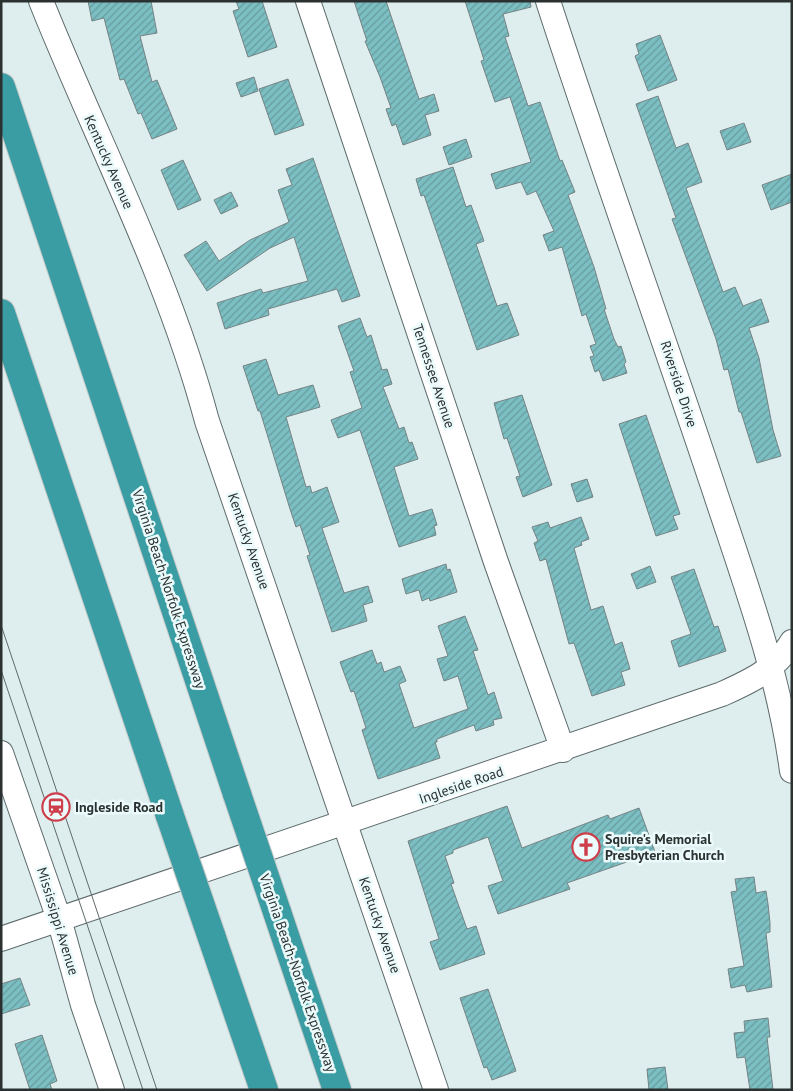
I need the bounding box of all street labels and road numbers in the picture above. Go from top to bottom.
street label: Kentucky Avenue [80,112,138,212]
street label: Tennessee Avenue [409,322,459,430]
street label: Riverside Drive [657,338,701,430]
street label: Virginia Beach-Norfolk Expressway [128,486,210,691]
street label: Kentucky Avenue [224,490,274,592]
street label: Ingleside Road [416,762,506,808]
street label: Mississippi Avenue [33,865,83,977]
street label: Virginia Beach-Norfolk Expressway [255,871,341,1075]
street label: Kentucky Avenue [355,874,405,976]

